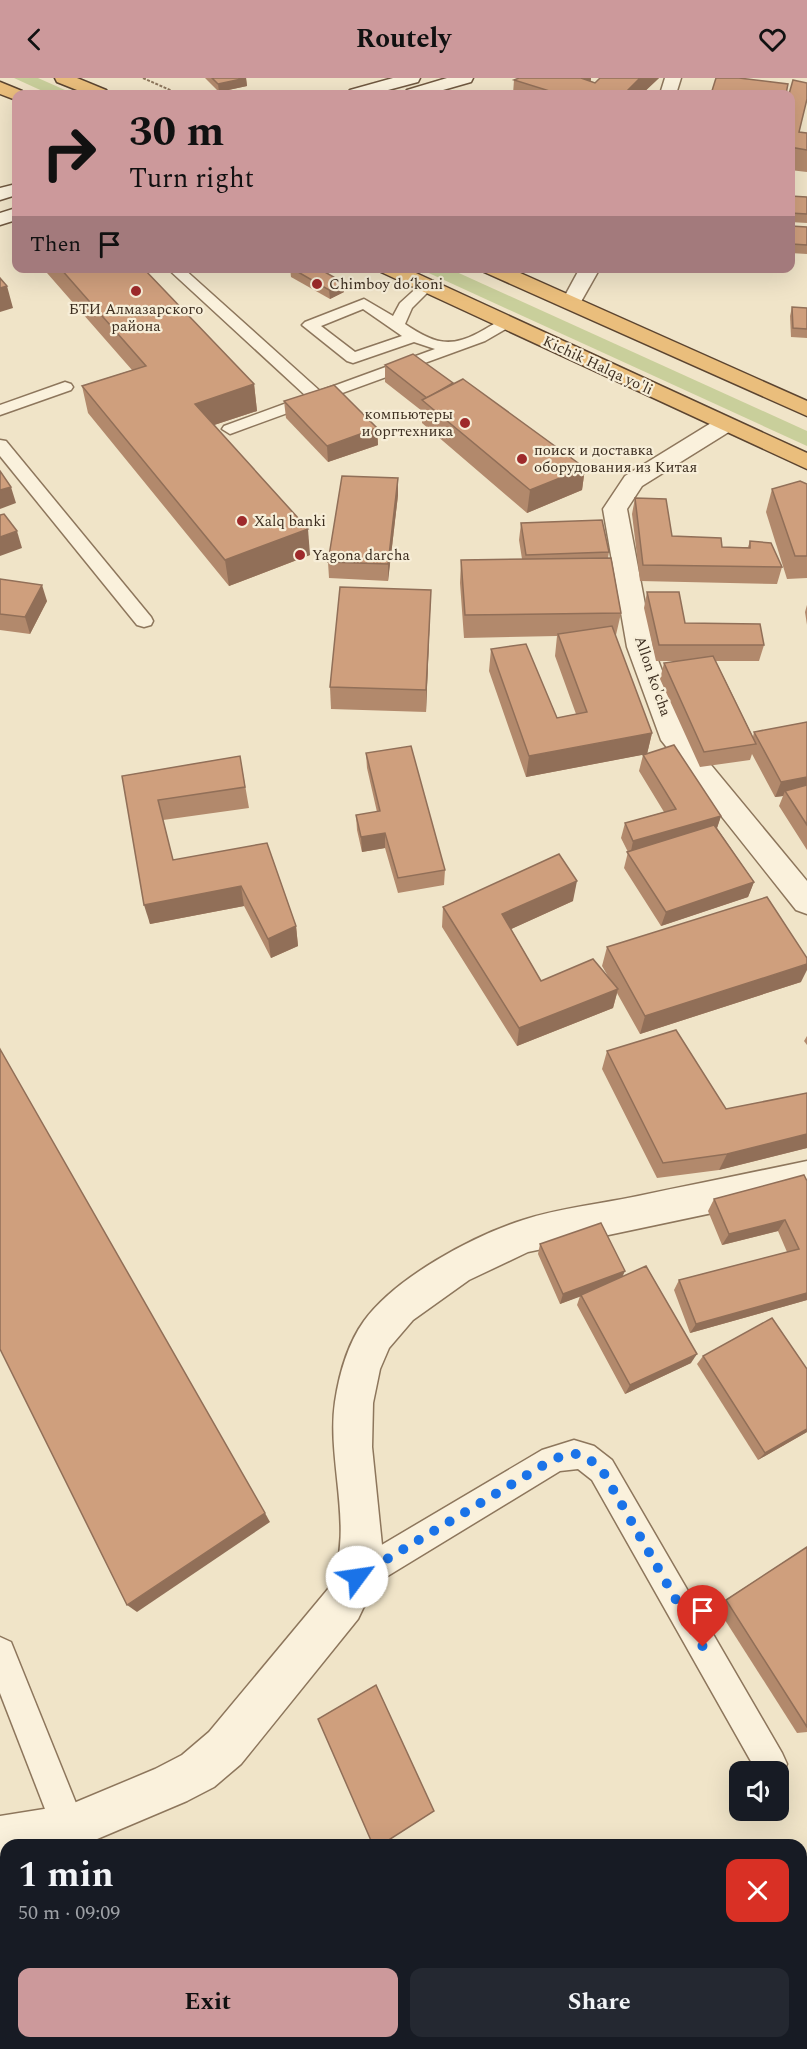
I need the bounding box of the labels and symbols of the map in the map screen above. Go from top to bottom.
place label: Chimboy doʻkoni [329,273,443,296]
marker: Chimboy doʻkoni [310,277,324,291]
marker: БТИ Алмазарского района [129,284,143,298]
place label: БТИ Алмазарского района [69,298,203,338]
street label: Kichik Halqa yo'li [539,330,657,401]
place label: компьютеры и оргтехника [361,403,454,443]
marker: компьютеры и оргтехника [458,416,472,430]
place label: поиск и доставка оборудования из Китая [534,439,697,479]
marker: поиск и доставка оборудования из Китая [515,452,529,466]
place label: Xalq banki [254,510,326,533]
marker: Xalq banki [235,514,249,528]
place label: Yagona darcha [312,544,410,567]
marker: Yagona darcha [293,548,307,562]
street label: Allon ko'cha [628,633,677,720]
position arrow [325,1545,389,1609]
pin [677,1585,728,1647]

